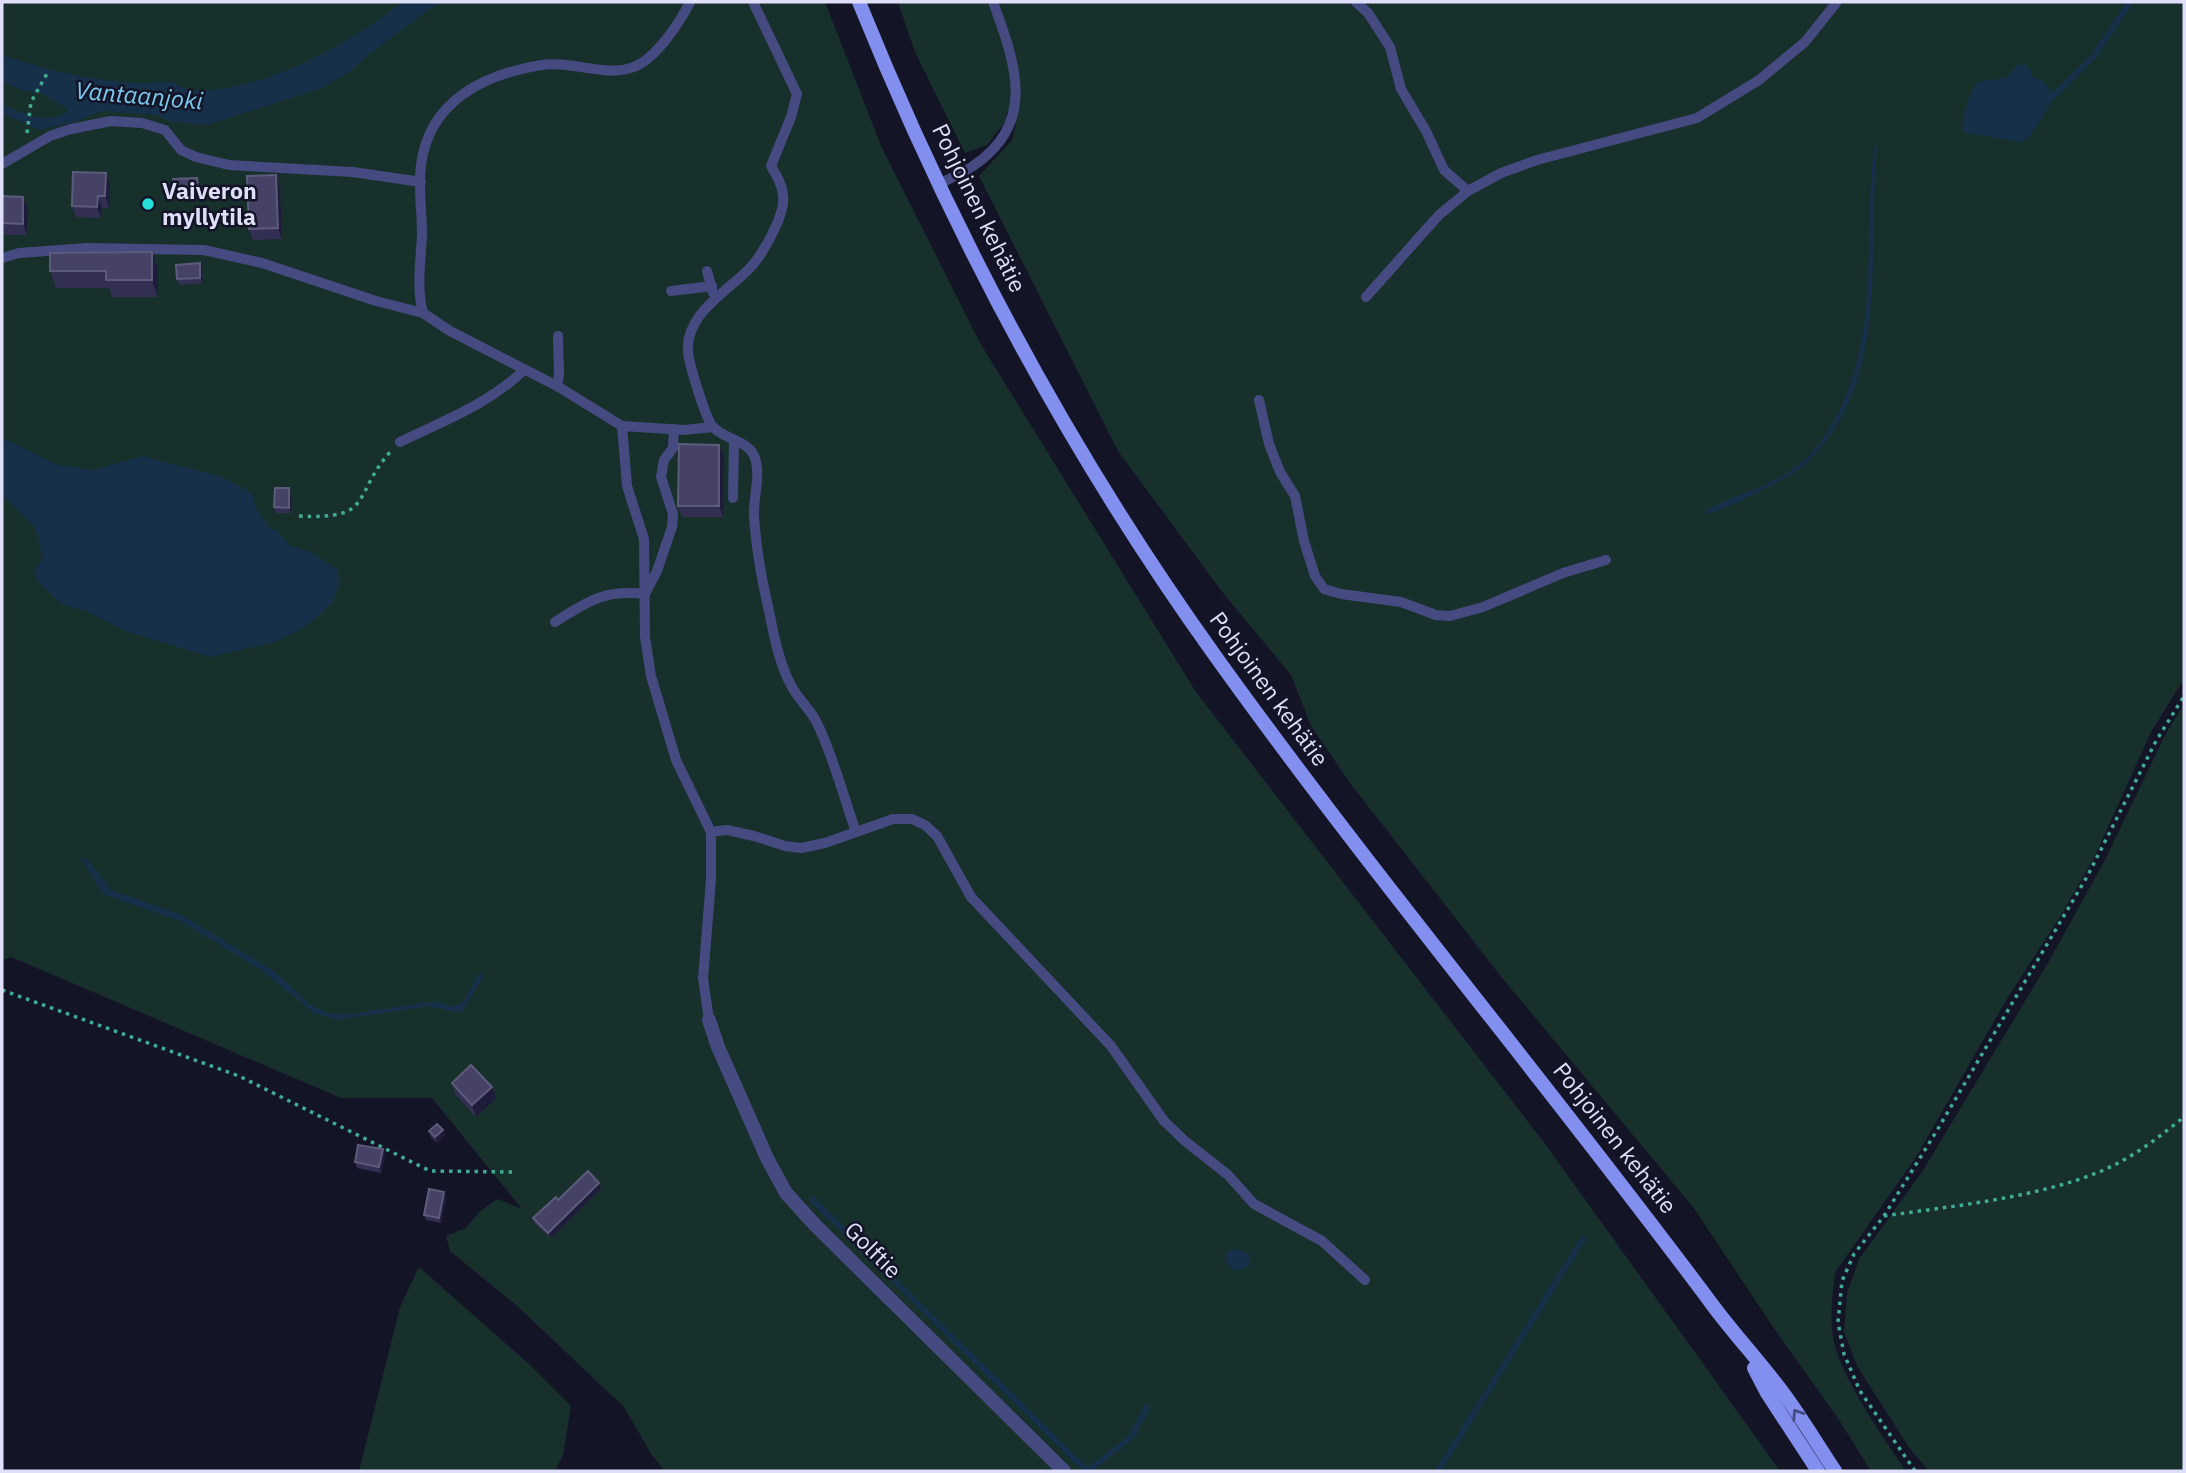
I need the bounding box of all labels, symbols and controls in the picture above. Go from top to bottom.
water label: Vantaanjoki [74,73,205,117]
street label: Pohjoinen kehätie [926,118,1034,297]
place label: Vaiveron myllytila [162,175,257,231]
marker: Vaiveron myllytila [140,196,156,212]
street label: Pohjoinen kehätie [1204,605,1336,772]
street label: Pohjoinen kehätie [1547,1056,1684,1219]
street label: Golftie [839,1214,909,1284]
one-way arrow [1792,1409,1805,1422]

